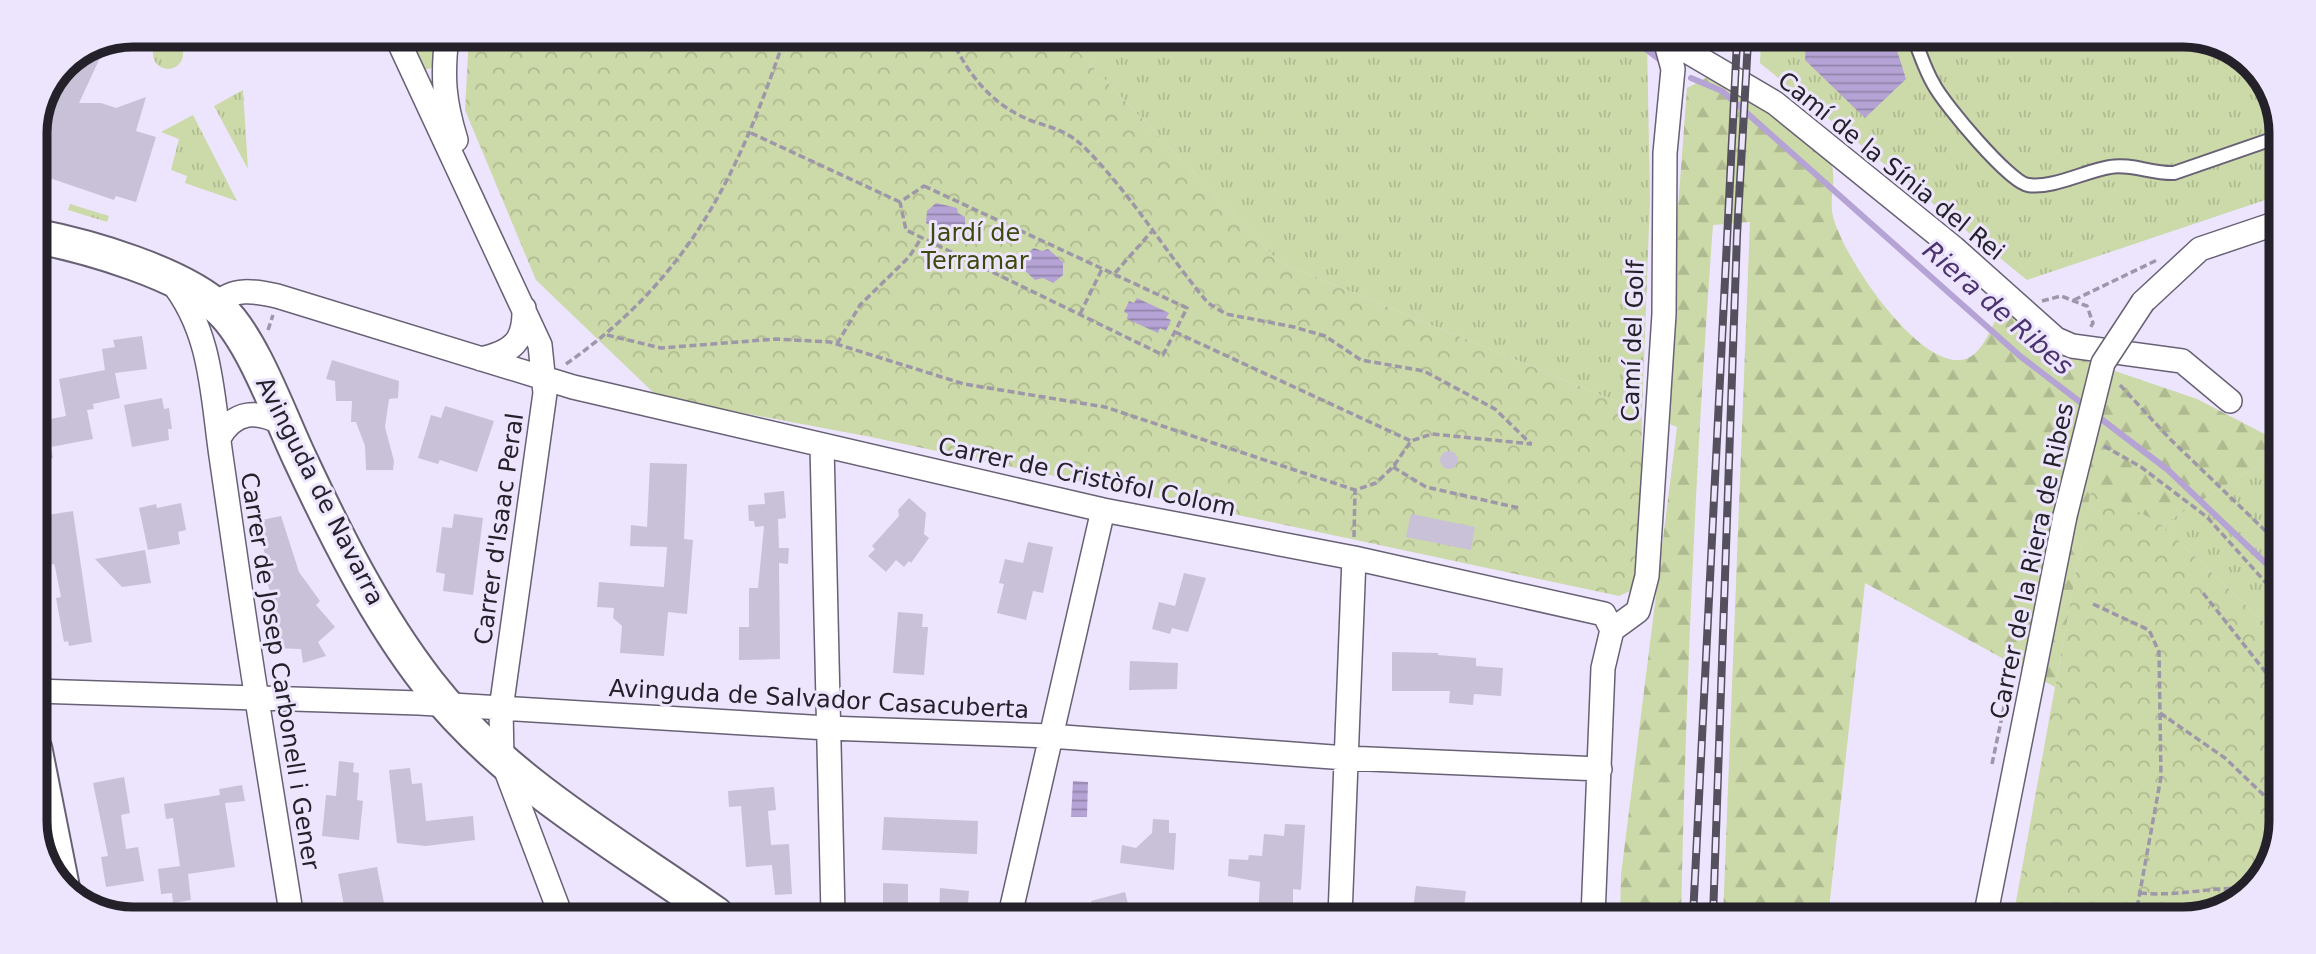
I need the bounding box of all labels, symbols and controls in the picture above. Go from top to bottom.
street label: Camí de la Sínia del Rei [1772,66,2010,266]
park label: Jardí de Terramar [920,219,1029,275]
water label: Riera de Ribes [1917,235,2079,381]
street label: Camí del Golf [1616,259,1650,422]
street label: Avinguda de Navarra [250,372,390,610]
street label: Carrer de la Riera de Ribes [1985,400,2079,722]
street label: Carrer d'Isaac Peral [469,411,529,647]
street label: Carrer de Cristòfol Colom [936,432,1238,522]
street label: Carrer de Josep Carbonell i Gener [235,470,325,872]
street label: Avinguda de Salvador Casacuberta [608,674,1030,724]

